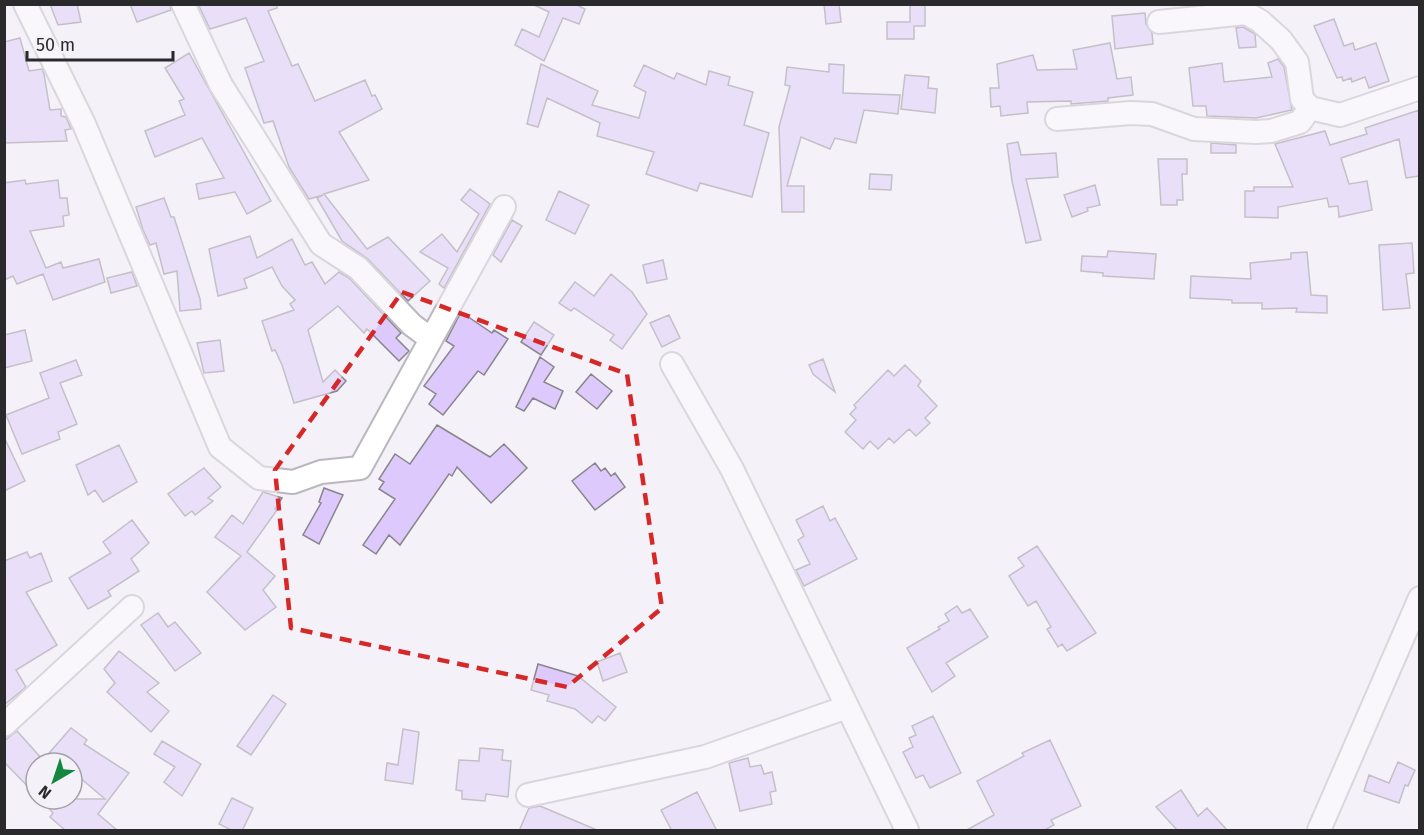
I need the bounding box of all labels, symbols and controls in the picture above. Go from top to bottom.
scale bar [27,24,172,62]
text: 50 m [36,34,75,56]
north arrow [24,751,84,811]
text: N [35,782,55,803]

